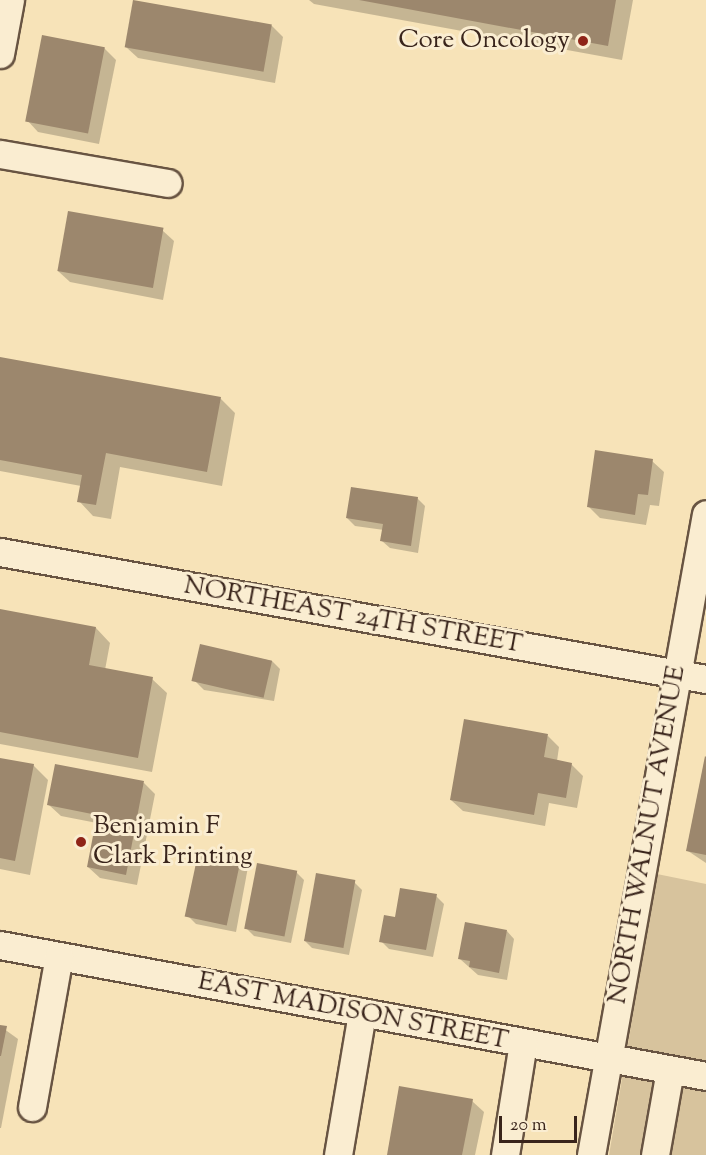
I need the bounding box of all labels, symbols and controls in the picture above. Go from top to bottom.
place label: Core Oncology [398,25,570,57]
marker: Core Oncology [574,32,592,50]
street label: NORTHEAST 24TH STREET [181,571,525,661]
street label: NORTH WALNUT AVENUE [603,663,693,1007]
place label: Benjamin F Clark Printing [93,811,253,873]
marker: Benjamin F Clark Printing [74,835,88,849]
street label: EAST MADISON STREET [195,967,511,1057]
scale bar [502,1104,580,1142]
text: 20 m [510,1113,547,1139]

